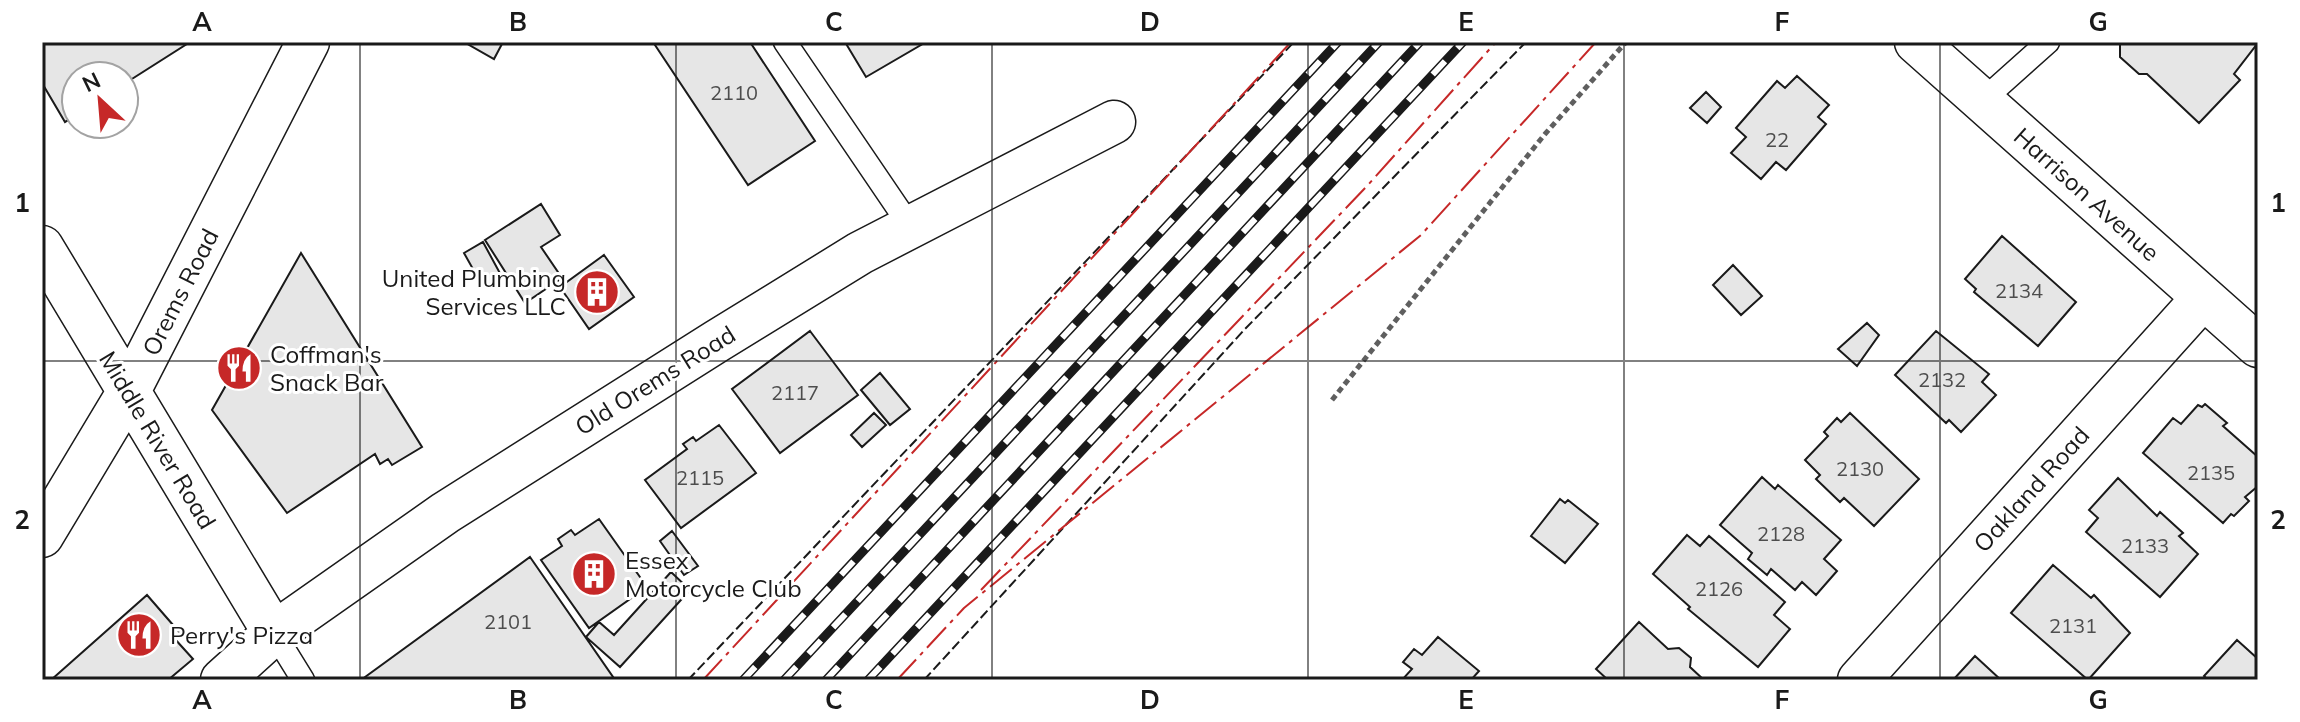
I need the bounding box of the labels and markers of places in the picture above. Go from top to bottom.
place label: United Plumbing Services LLC [382,263,566,321]
building icon: United Plumbing Services LLC [573,268,621,316]
place label: Coffman's Snack Bar [270,339,384,397]
restaurant icon: Coffman's Snack Bar [215,344,263,392]
place label: Essex Motorcycle Club [625,545,802,603]
building icon: Essex Motorcycle Club [570,550,618,598]
restaurant icon: Perry's Pizza [115,611,163,659]
place label: Perry's Pizza [170,620,313,650]

